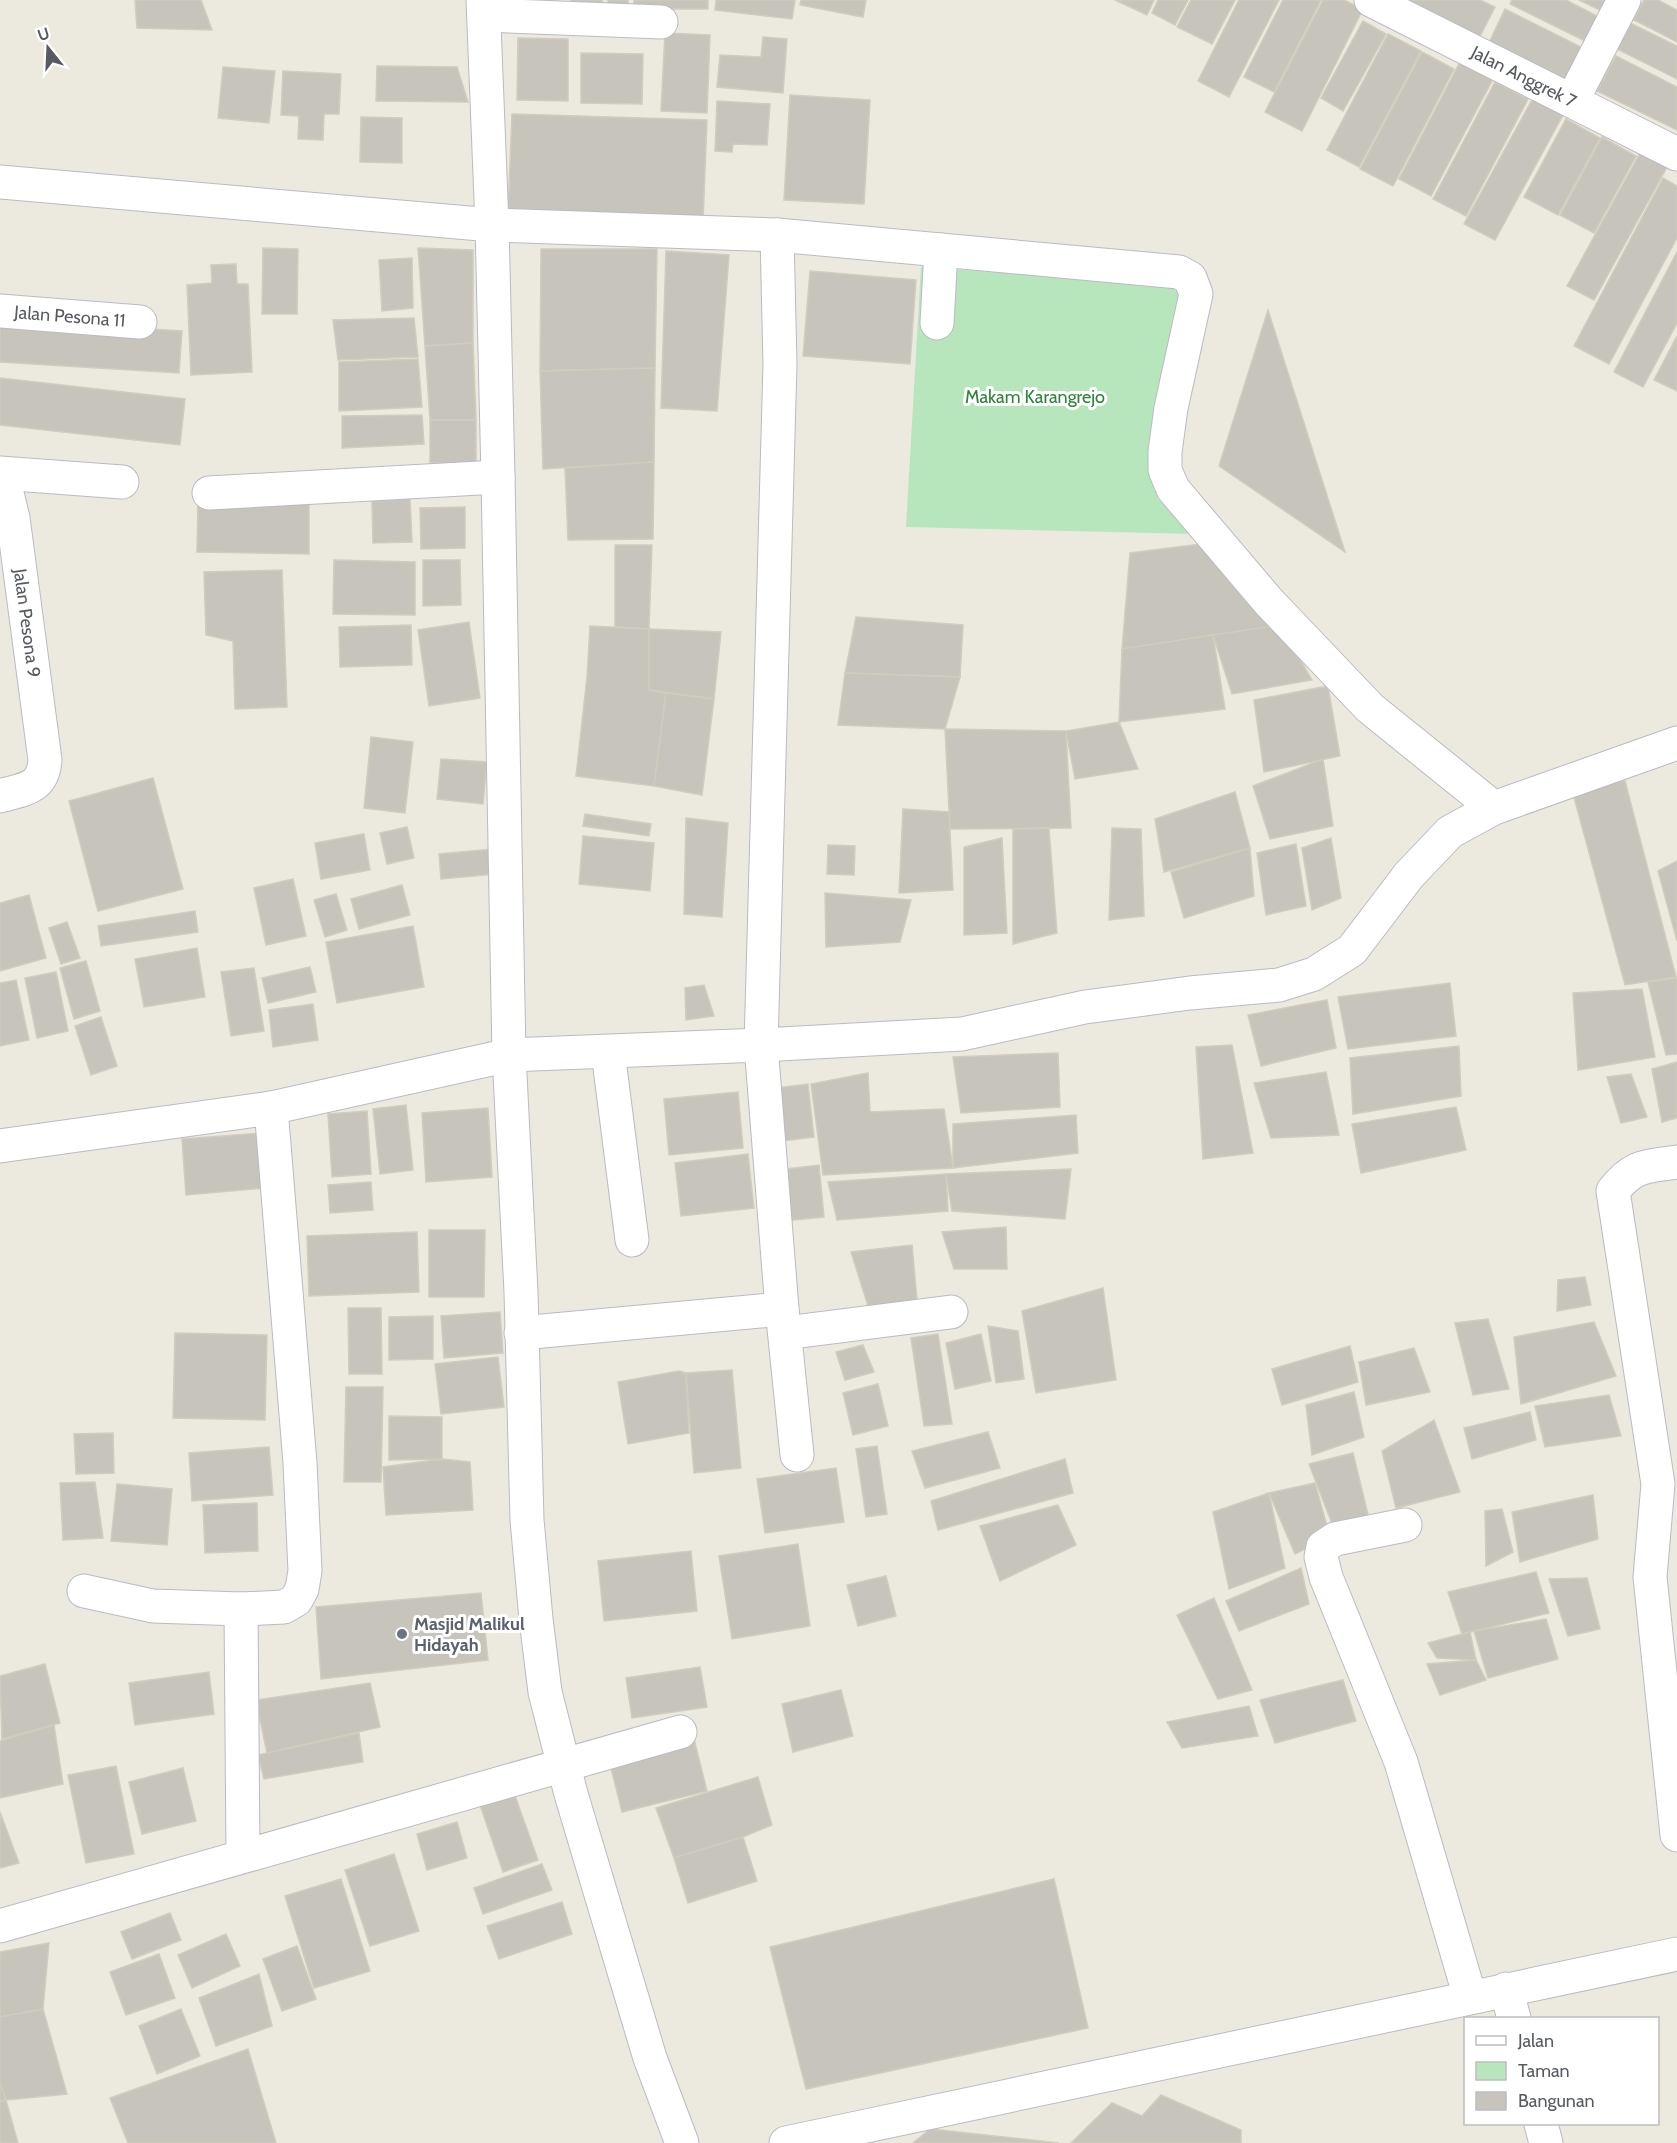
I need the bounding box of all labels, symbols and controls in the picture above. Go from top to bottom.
north arrow [18,18,78,78]
text: U [35,23,52,45]
street label: Jalan Anggrek 7 [1467,41,1580,113]
street label: Jalan Pesona 11 [12,301,126,332]
park label: Makam Karangrejo [965,386,1105,408]
street label: Jalan Pesona 9 [9,566,45,679]
place label: Masjid Malikul Hidayah [414,1613,525,1656]
marker: Masjid Malikul Hidayah [395,1627,409,1641]
legend [1464,2017,1659,2125]
text: Jalan [1517,2030,1554,2052]
text: Taman [1518,2060,1570,2082]
text: Bangunan [1518,2090,1595,2112]

